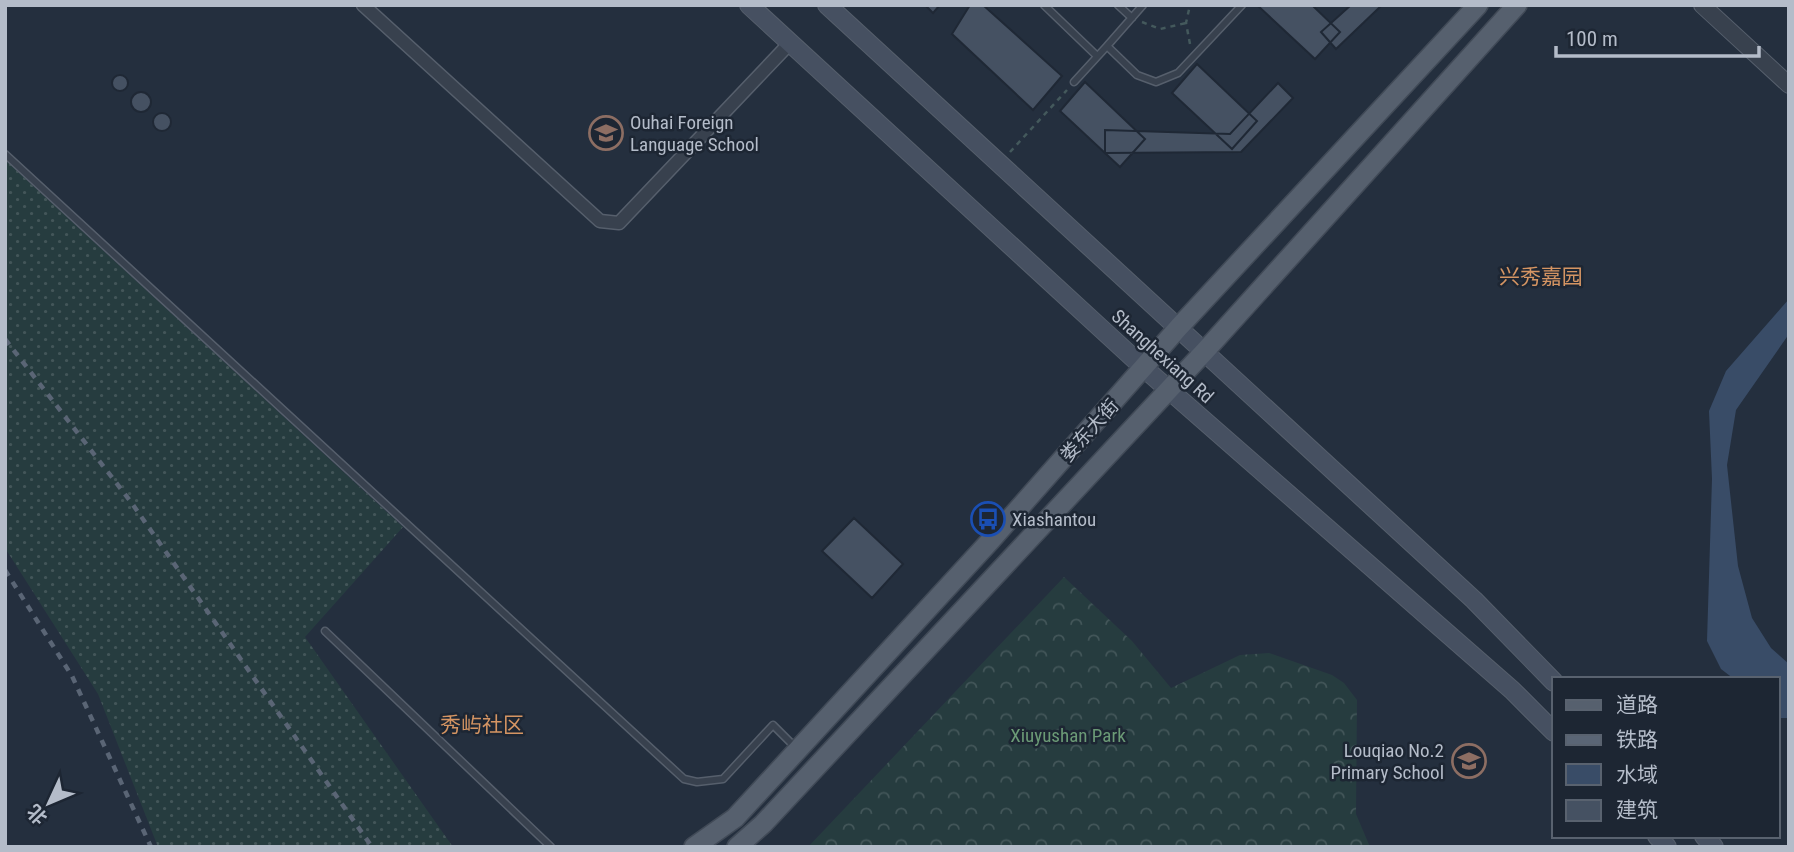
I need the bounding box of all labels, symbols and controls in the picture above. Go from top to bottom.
scale bar [1556,14,1759,58]
text: 100 m [1566,27,1618,51]
place label: Ouhai Foreign Language School [630,111,759,156]
school or university icon: Ouhai Foreign Language School [587,114,625,152]
district label: 兴秀嘉园 [1499,265,1583,289]
street label: Shanghexiang Rd [1107,305,1218,408]
street label: 娄东大街 [1055,394,1123,466]
bus stop icon: Xiashantou [969,500,1007,538]
place label: Xiashantou [1012,508,1096,531]
legend [1552,677,1780,838]
text: 道路 [1616,693,1658,717]
district label: 秀屿社区 [440,713,524,737]
park label: Xiuyushan Park [1010,724,1126,747]
text: 铁路 [1616,728,1658,752]
place label: Louqiao No.2 Primary School [1330,739,1444,784]
school or university icon: Louqiao No.2 Primary School [1450,742,1488,780]
text: 水域 [1616,763,1658,787]
north arrow [14,768,84,838]
text: 建筑 [1616,798,1658,822]
text: 北 [22,800,52,829]

